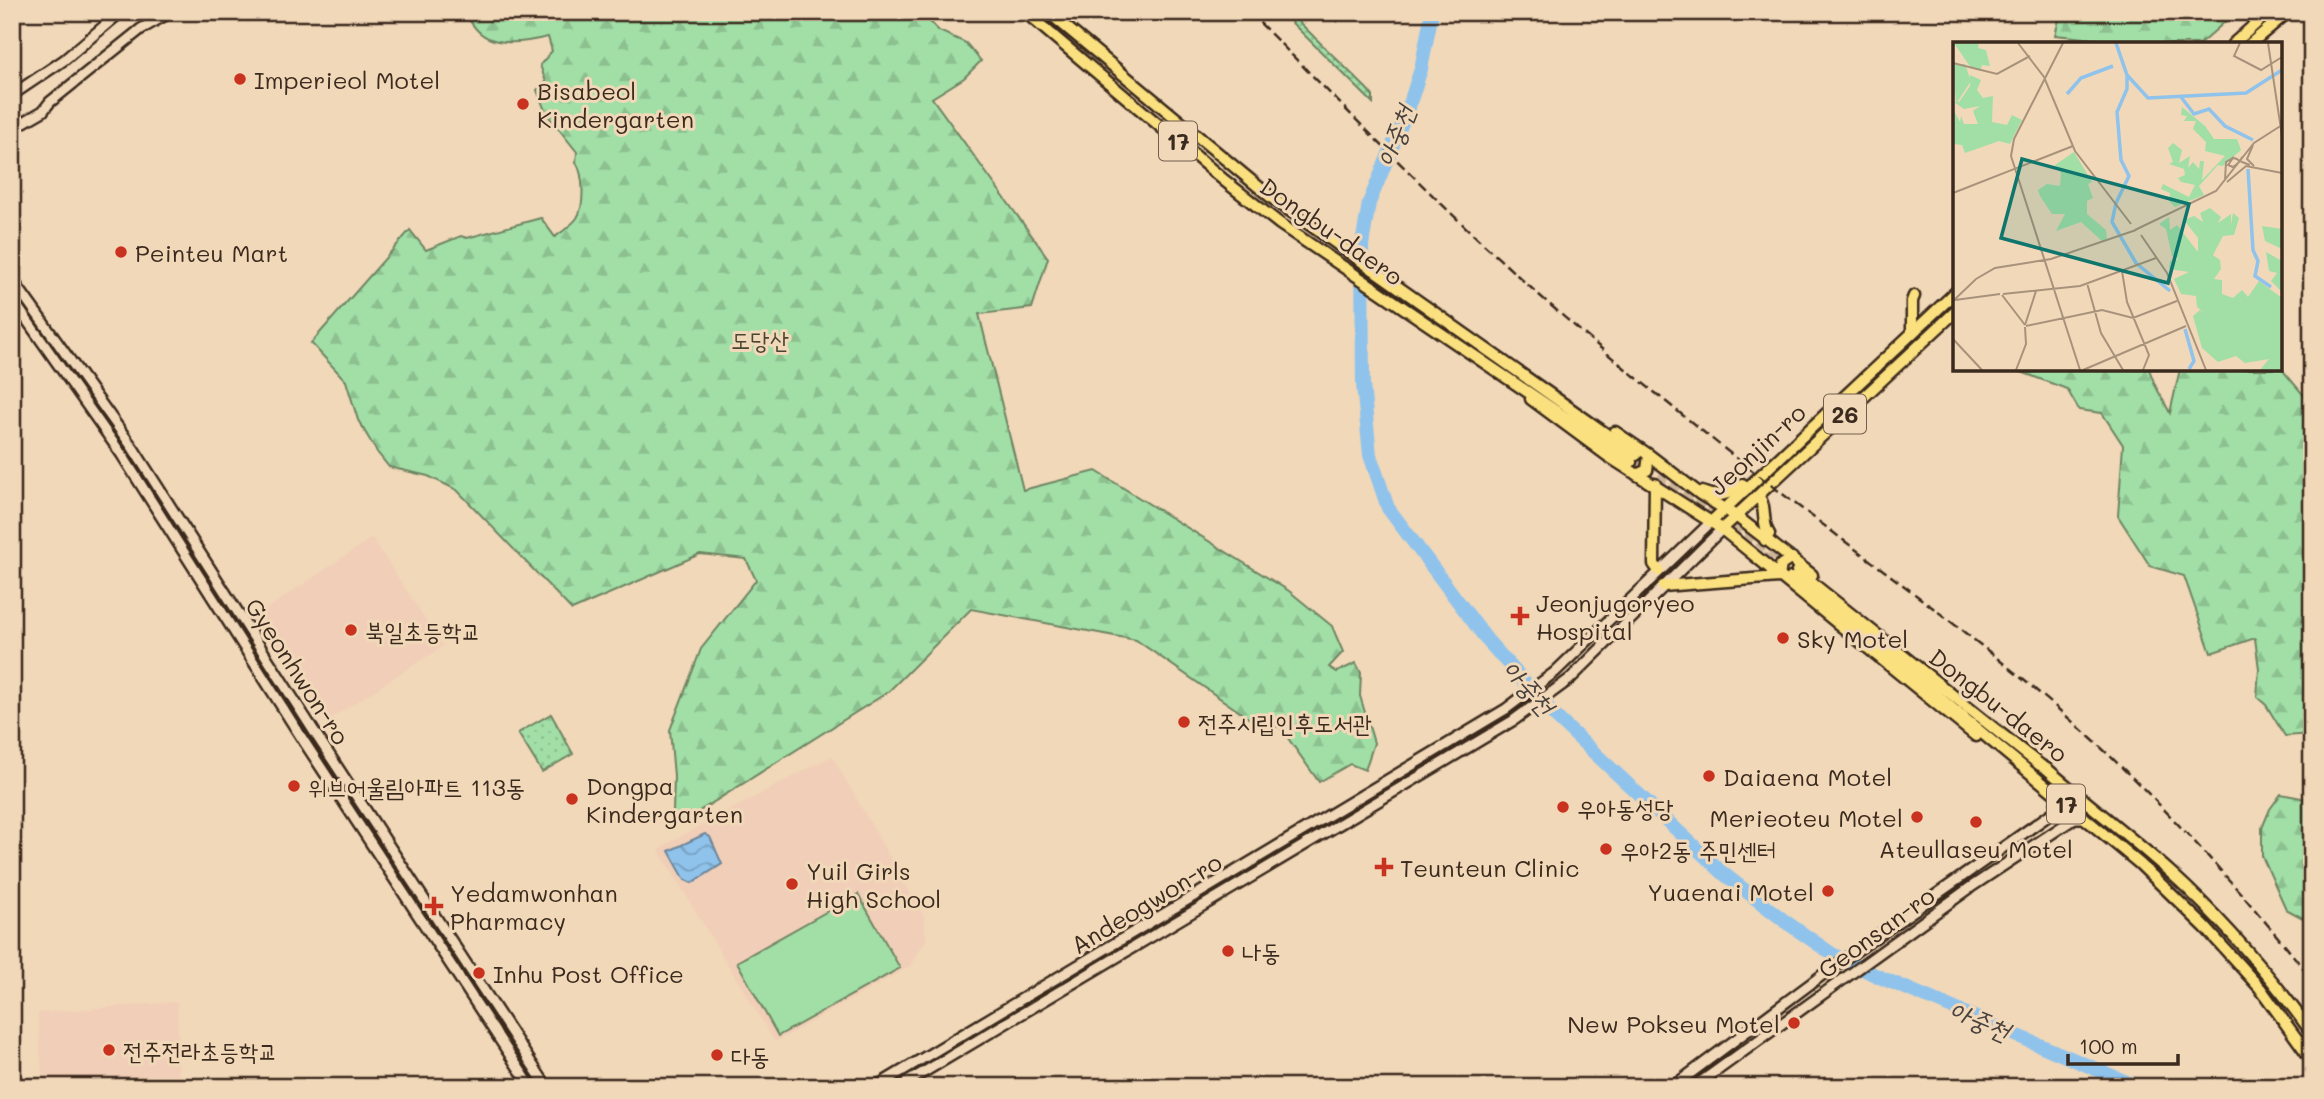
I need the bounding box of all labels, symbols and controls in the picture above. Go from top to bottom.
inset map [1953,42,2282,371]
place label: Imperieol Motel [254,64,440,95]
marker: Imperieol Motel [232,71,248,87]
place label: Bisabeol Kindergarten [537,75,694,134]
marker: Bisabeol Kindergarten [515,96,531,112]
water label: 아중천 [1368,98,1423,171]
road number: 17 [1159,122,1197,160]
street label: Dongbu-daero [1254,170,1410,292]
place label: Peinteu Mart [135,237,288,268]
marker: Peinteu Mart [113,244,129,260]
park label: 도당산 [731,324,789,355]
road number: 26 [1824,394,1866,434]
street label: Jeonjin-ro [1702,397,1812,501]
place label: Jeonjugoryeo Hospital [1536,587,1695,646]
street label: Gyeonhwon-ro [239,592,357,750]
marker: Jeonjugoryeo Hospital [1510,606,1530,626]
place label: 북일초등학교 [365,615,481,646]
marker: 북일초등학교 [343,622,359,638]
place label: Sky Motel [1797,623,1908,654]
marker: Sky Motel [1775,630,1791,646]
street label: Dongbu-daero [1923,641,2075,769]
water label: 아중천 [1495,652,1565,724]
place label: 전주시립인후도서관 [1198,707,1372,738]
marker: 전주시립인후도서관 [1176,714,1192,730]
place label: Daiaena Motel [1723,761,1892,792]
marker: Daiaena Motel [1701,768,1717,784]
place label: Dongpa Kindergarten [586,770,743,829]
place label: 위브어울림아파트 113동 [308,771,525,802]
marker: 위브어울림아파트 113동 [286,778,302,794]
road number: 17 [2047,784,2085,824]
marker: Dongpa Kindergarten [564,791,580,807]
place label: 우아동성당 [1577,792,1674,823]
marker: 우아동성당 [1555,799,1571,815]
place label: Merieoteu Motel [1710,802,1903,833]
marker: Merieoteu Motel [1909,809,1925,825]
marker: Ateullaseu Motel [1968,814,1984,830]
place label: Ateullaseu Motel [1879,833,2073,864]
place label: 우아2동 주민센터 [1620,834,1776,865]
marker: 우아2동 주민센터 [1598,841,1614,857]
street label: Andeogwon-ro [1065,846,1227,960]
place label: Teunteun Clinic [1400,852,1579,883]
place label: Yuil Girls High School [806,855,941,914]
marker: Teunteun Clinic [1374,857,1394,877]
marker: Yuil Girls High School [784,876,800,892]
place label: Yuaenai Motel [1647,876,1814,907]
place label: Yedamwonhan Pharmacy [450,877,618,936]
street label: Geonsan-ro [1812,879,1940,985]
marker: Yuaenai Motel [1820,883,1836,899]
marker: Yedamwonhan Pharmacy [424,896,444,916]
place label: 나동 [1242,936,1281,967]
marker: 나동 [1220,943,1236,959]
place label: Inhu Post Office [493,958,684,989]
marker: Inhu Post Office [471,965,487,981]
water label: 아중천 [1944,992,2018,1049]
place label: New Pokseu Motel [1567,1008,1780,1039]
marker: New Pokseu Motel [1786,1015,1802,1031]
scale bar [2068,1022,2179,1066]
text: 100 m [2079,1032,2138,1059]
place label: 전주전라초등학교 [123,1035,278,1066]
place label: 다동 [731,1040,770,1071]
marker: 전주전라초등학교 [101,1042,117,1058]
marker: 다동 [709,1047,725,1063]

